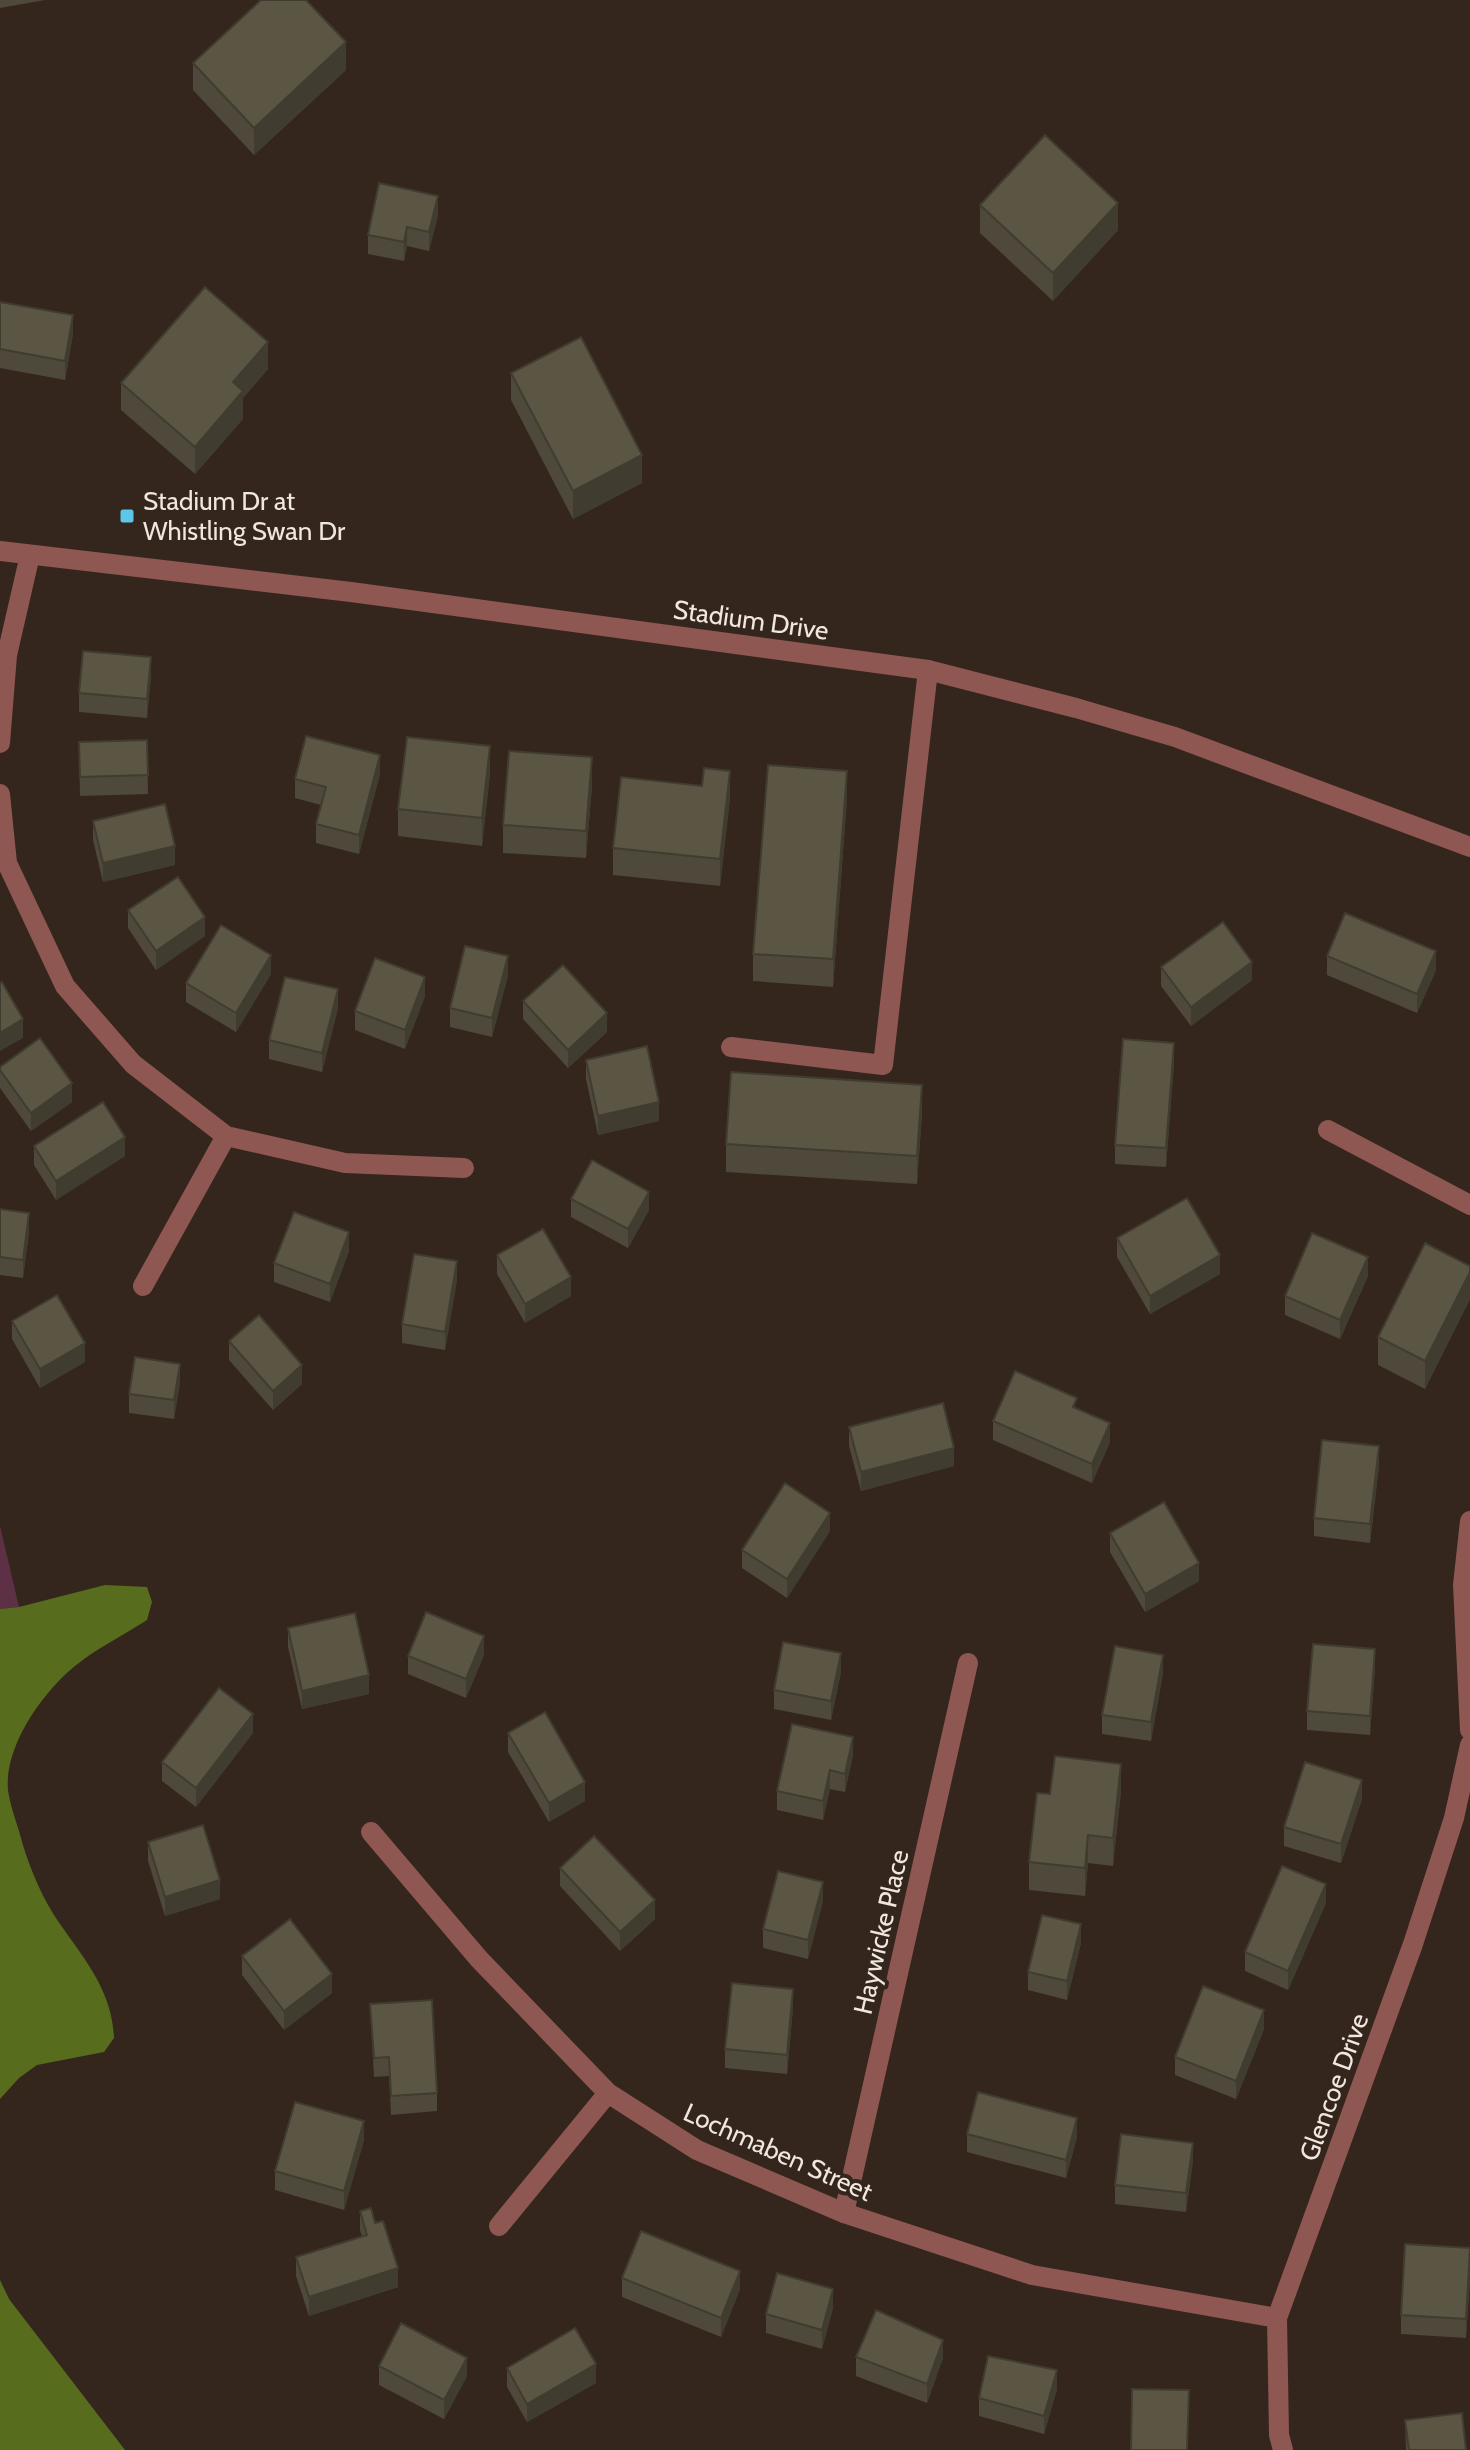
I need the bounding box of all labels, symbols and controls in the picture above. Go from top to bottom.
place label: Stadium Dr at Whistling Swan Dr [143,485,346,547]
marker: Stadium Dr at Whistling Swan Dr [118,507,136,525]
street label: Stadium Drive [671,593,831,647]
street label: Haywicke Place [847,1847,915,2017]
street label: Glencoe Drive [1293,2009,1375,2165]
street label: Lochmaben Street [679,2096,878,2208]

